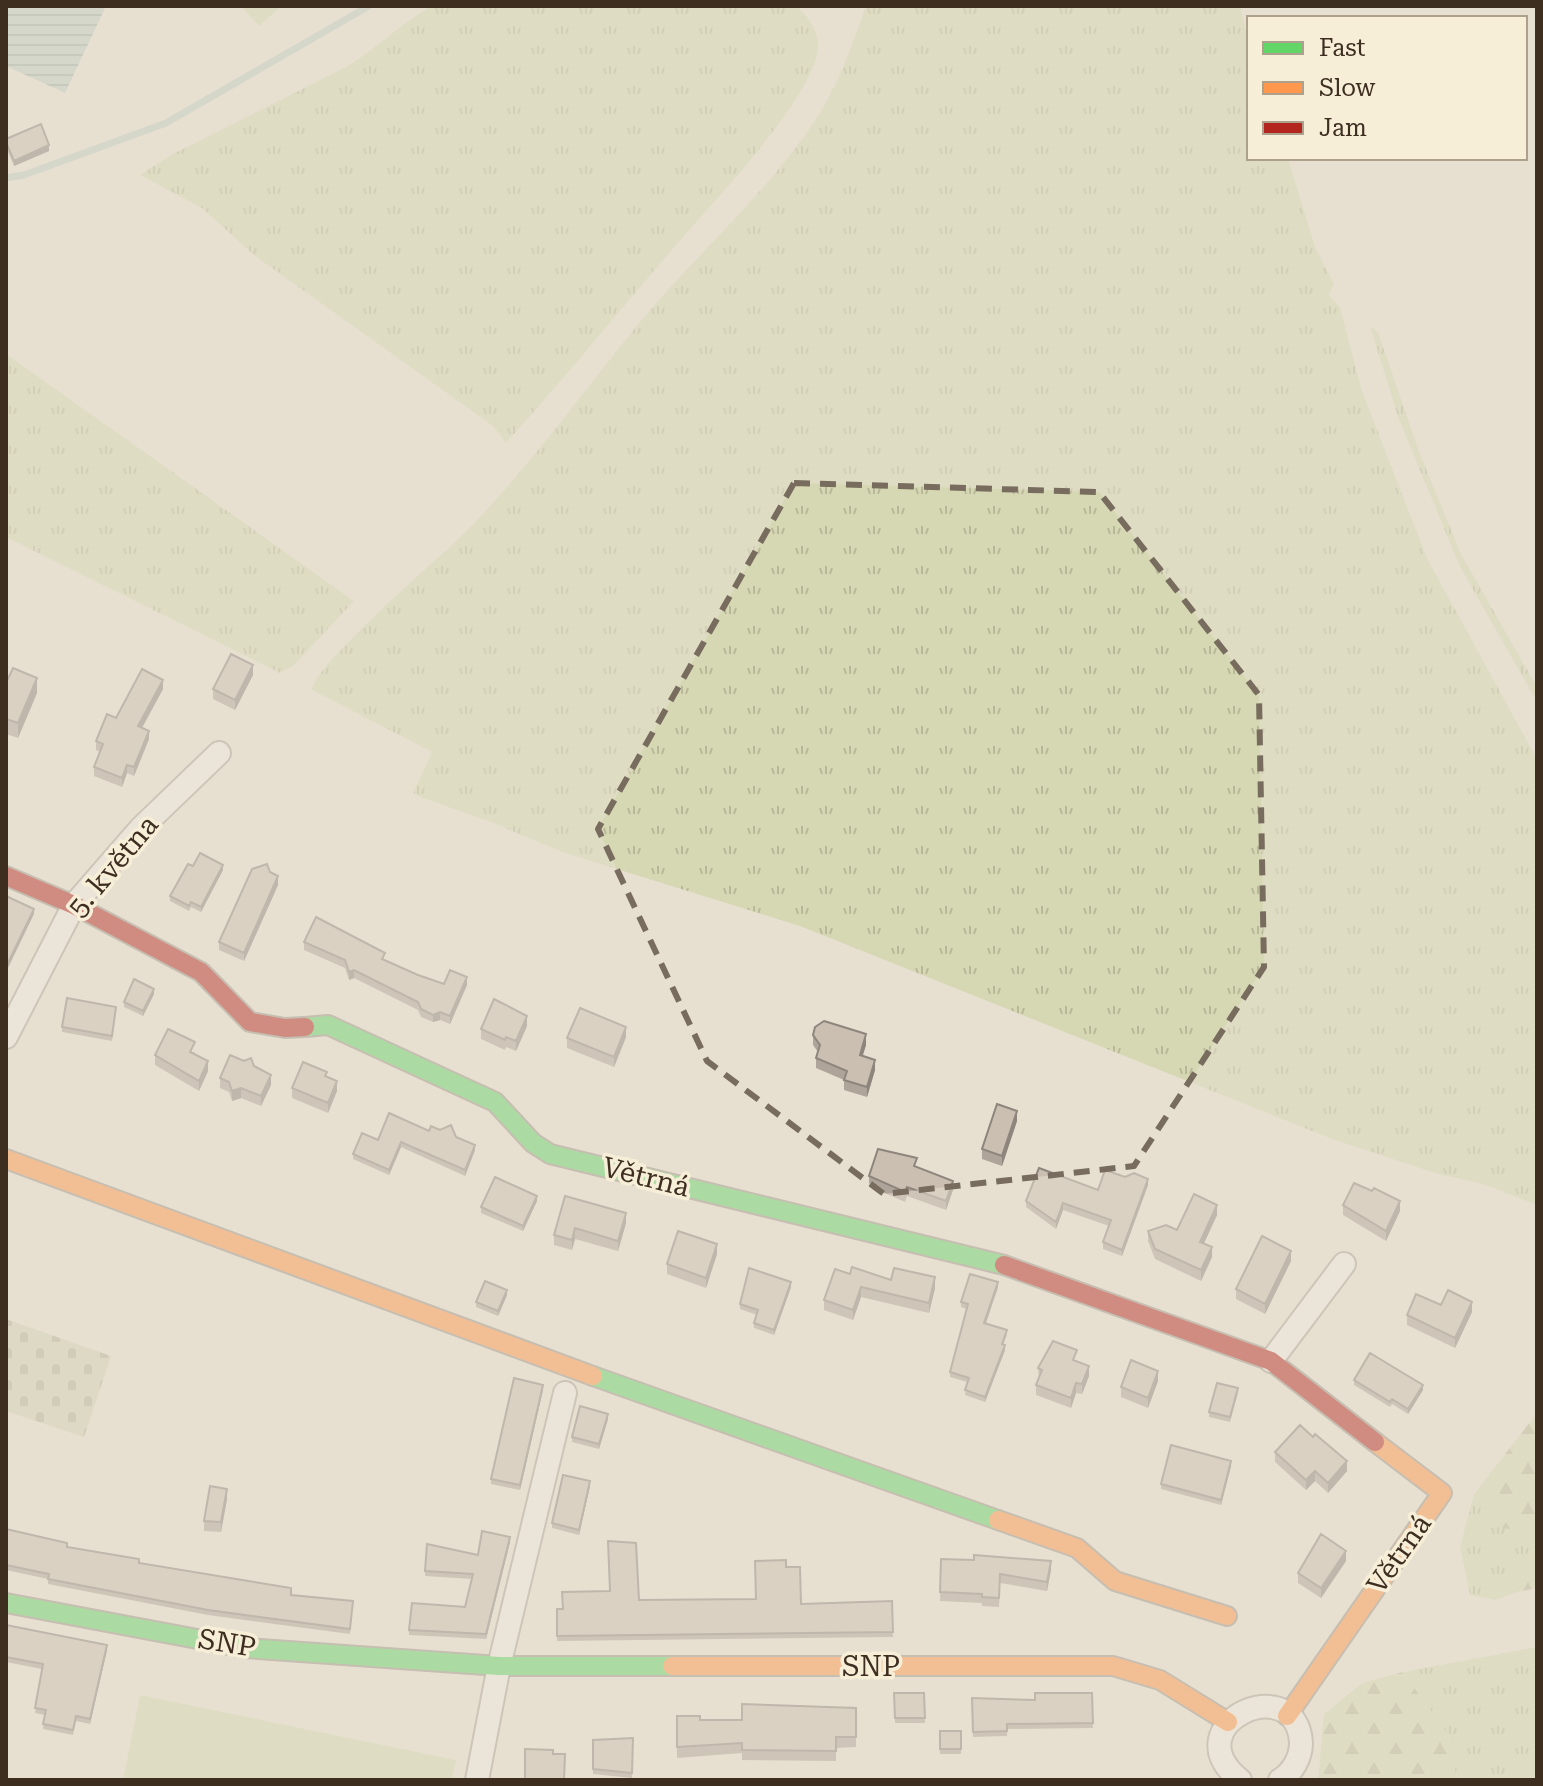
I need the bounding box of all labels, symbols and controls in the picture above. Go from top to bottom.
legend [1247,16,1527,160]
text: Fast [1319,34,1366,62]
text: Slow [1319,74,1376,102]
text: Jam [1319,114,1367,142]
street label: 5. května [61,809,165,923]
street label: Větrná [599,1150,693,1204]
street label: Větrná [1360,1508,1438,1600]
street label: SNP [196,1622,258,1664]
street label: SNP [842,1650,900,1683]

